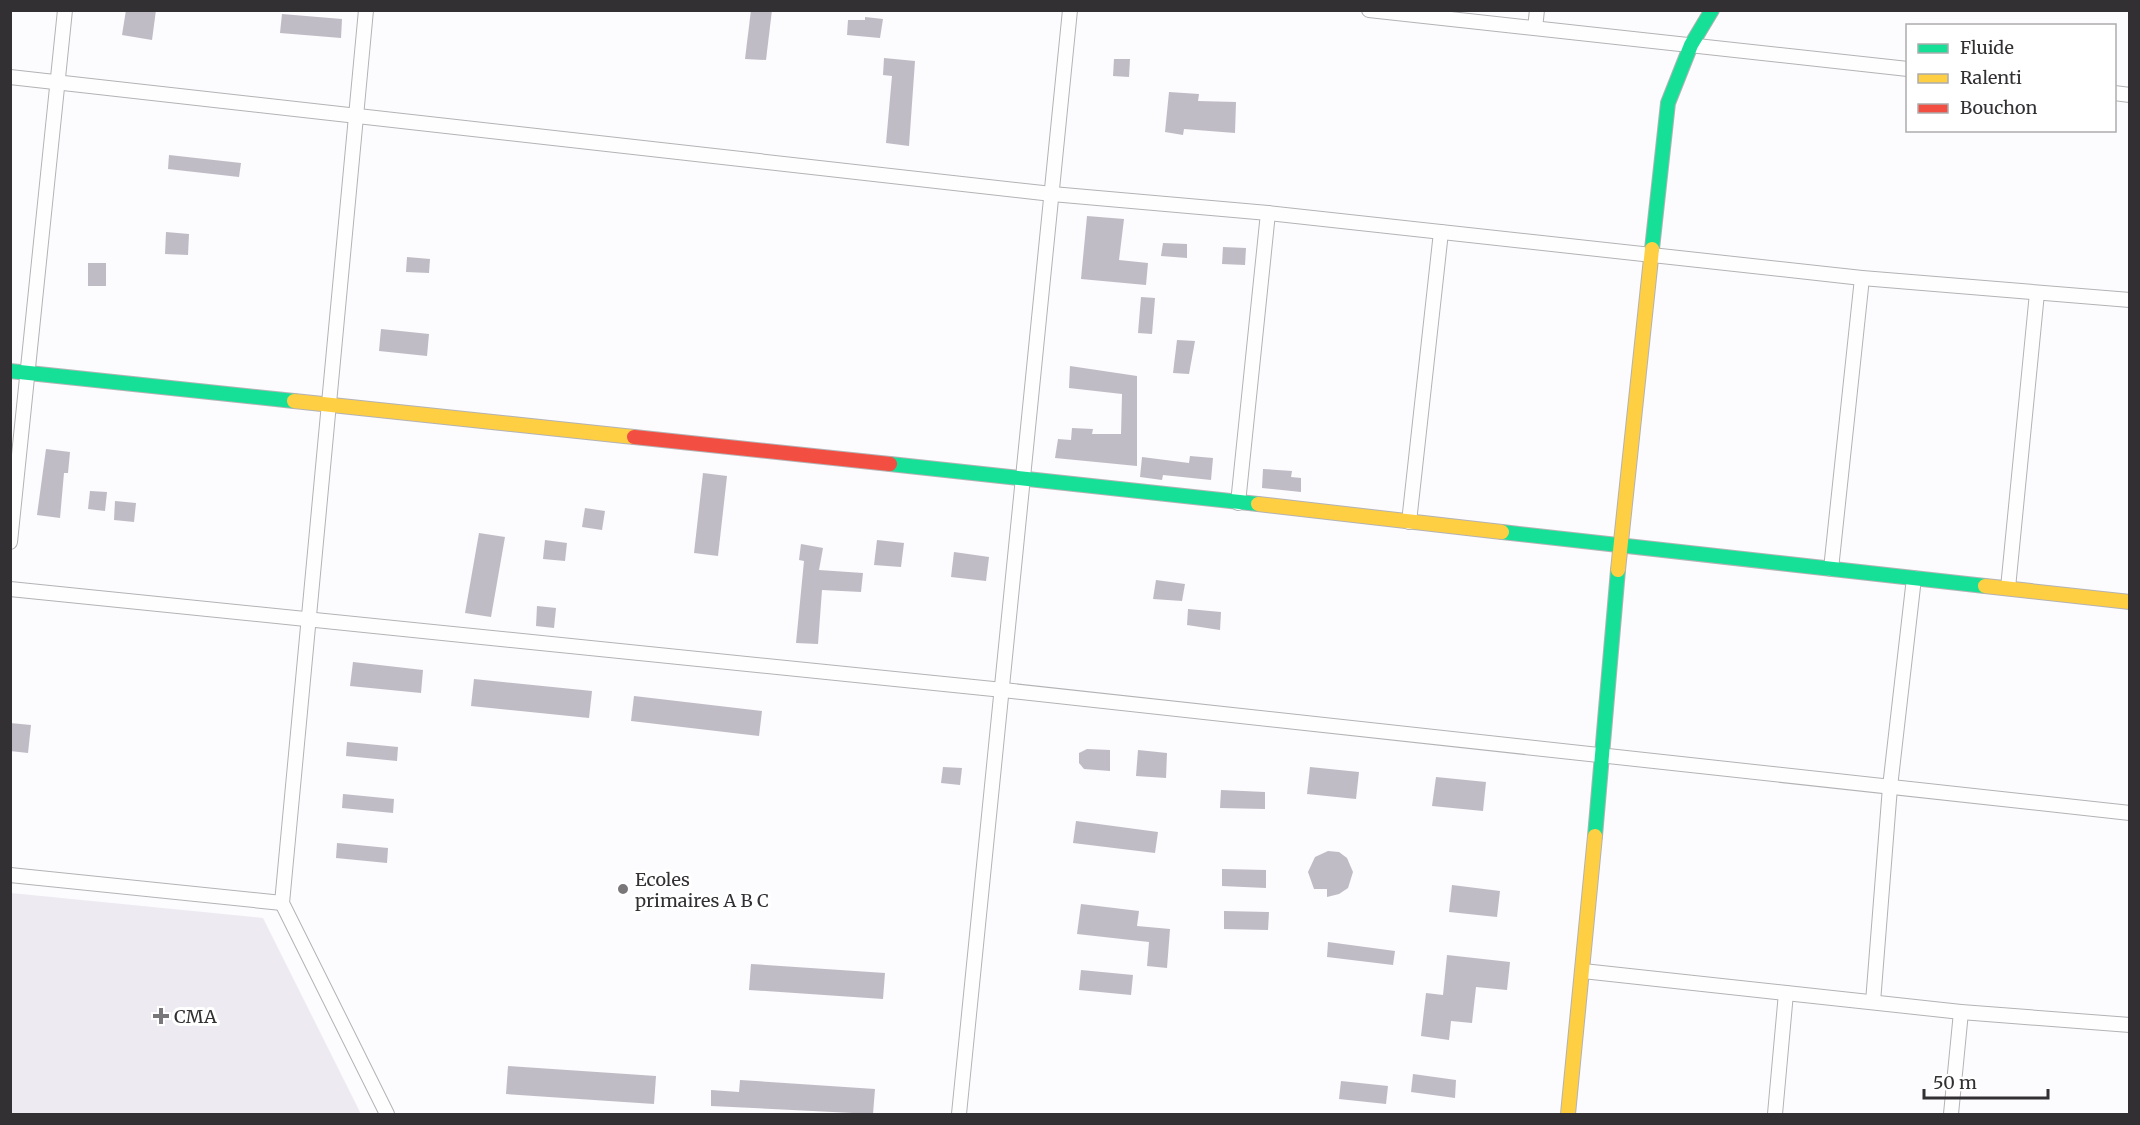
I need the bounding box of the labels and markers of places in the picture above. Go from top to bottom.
place label: Ecoles primaires A B C [635,868,769,912]
marker: Ecoles primaires A B C [616,882,630,896]
place label: CMA [174,1005,217,1028]
marker: CMA [152,1007,170,1025]

